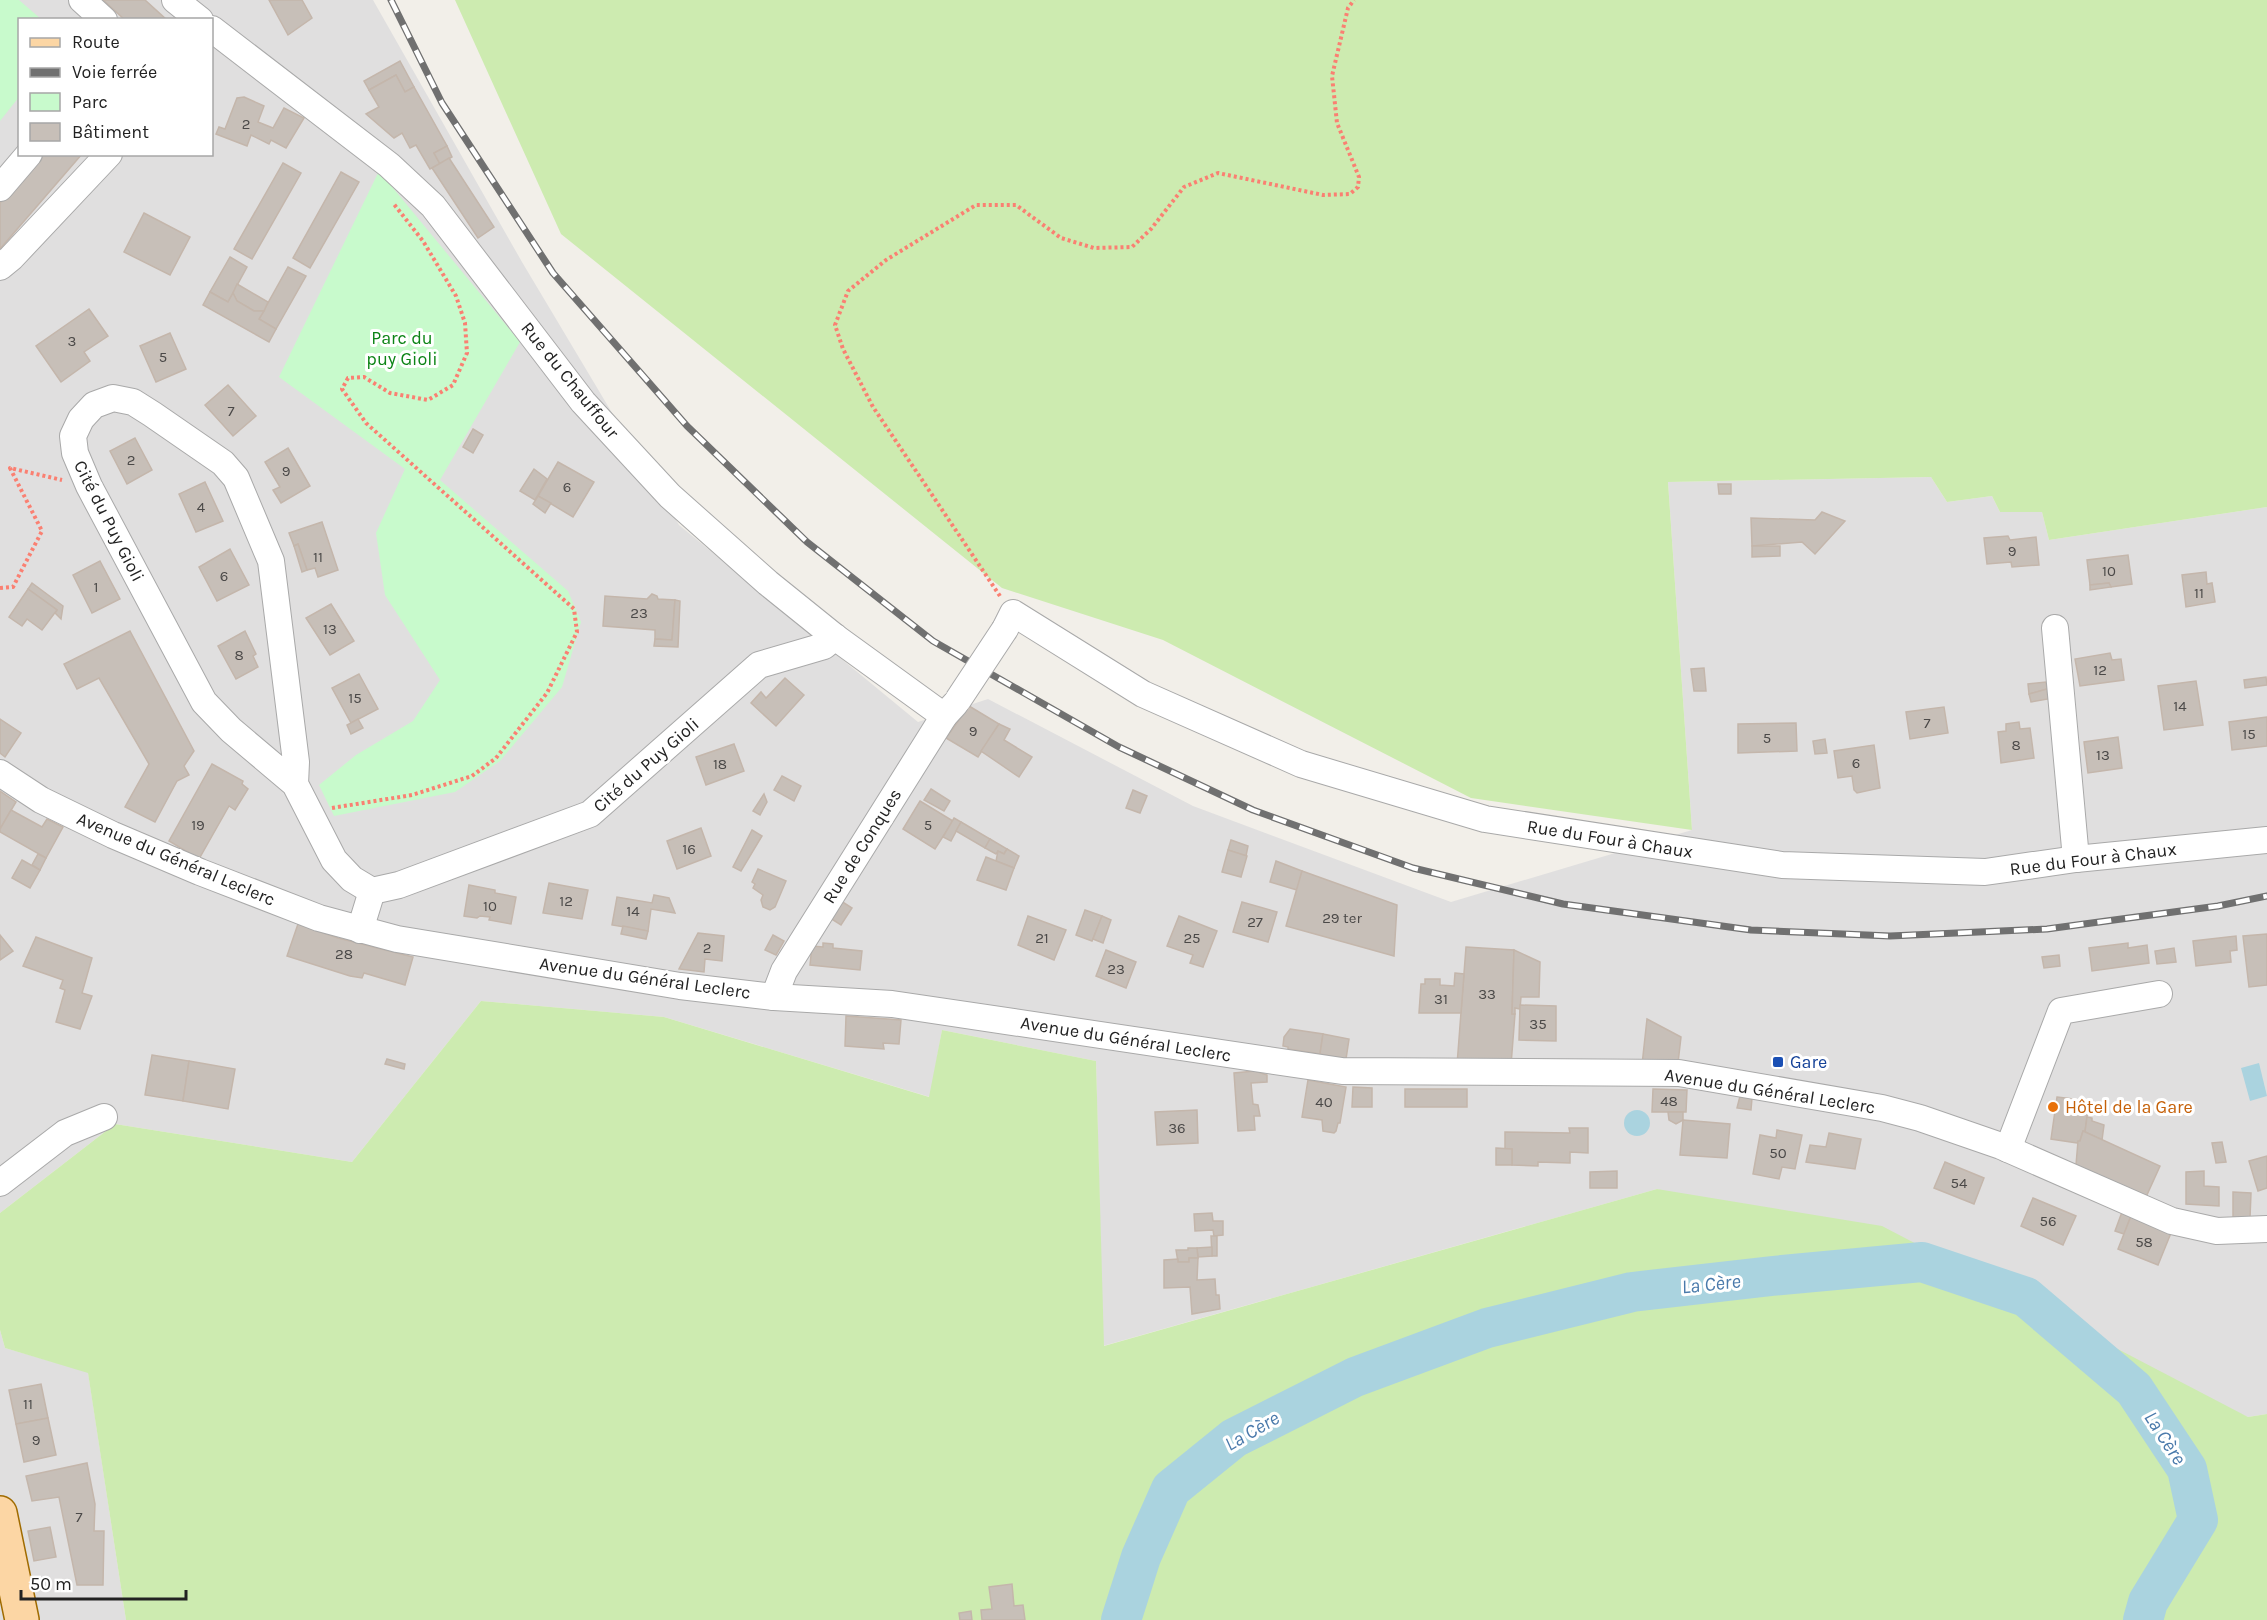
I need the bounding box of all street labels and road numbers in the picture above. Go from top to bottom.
street label: Rue du Chauffour [516,317,624,443]
street label: Cité du Puy Gioli [69,457,149,585]
street label: Cité du Puy Gioli [589,713,703,817]
street label: Rue de Conques [818,784,906,908]
street label: Avenue du Général Leclerc [74,807,278,911]
street label: Rue du Four à Chaux [1525,815,1695,863]
street label: Rue du Four à Chaux [2008,838,2178,880]
street label: Avenue du Général Leclerc [538,952,752,1004]
street label: Avenue du Général Leclerc [1019,1011,1233,1067]
street label: Avenue du Général Leclerc [1663,1063,1877,1119]

